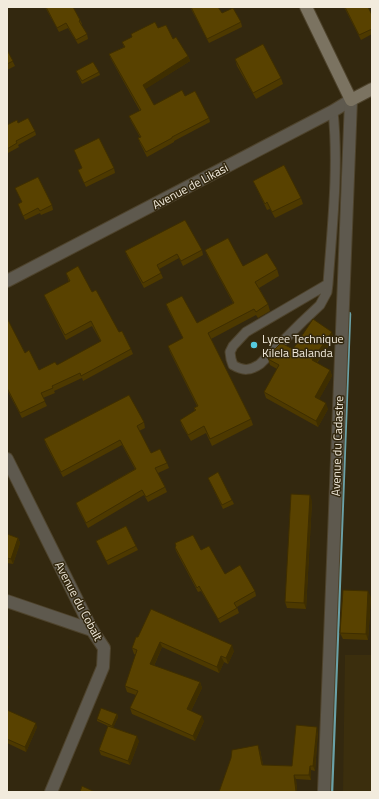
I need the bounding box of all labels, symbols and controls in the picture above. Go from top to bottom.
street label: Avenue de Likasi [149,158,231,214]
place label: Lycee Technique Kilela Balanda [262,329,344,362]
marker: Lycee Technique Kilela Balanda [249,340,259,350]
street label: Avenue du Cadastre [326,396,348,496]
street label: Avenue du Cobalt [50,558,108,645]

